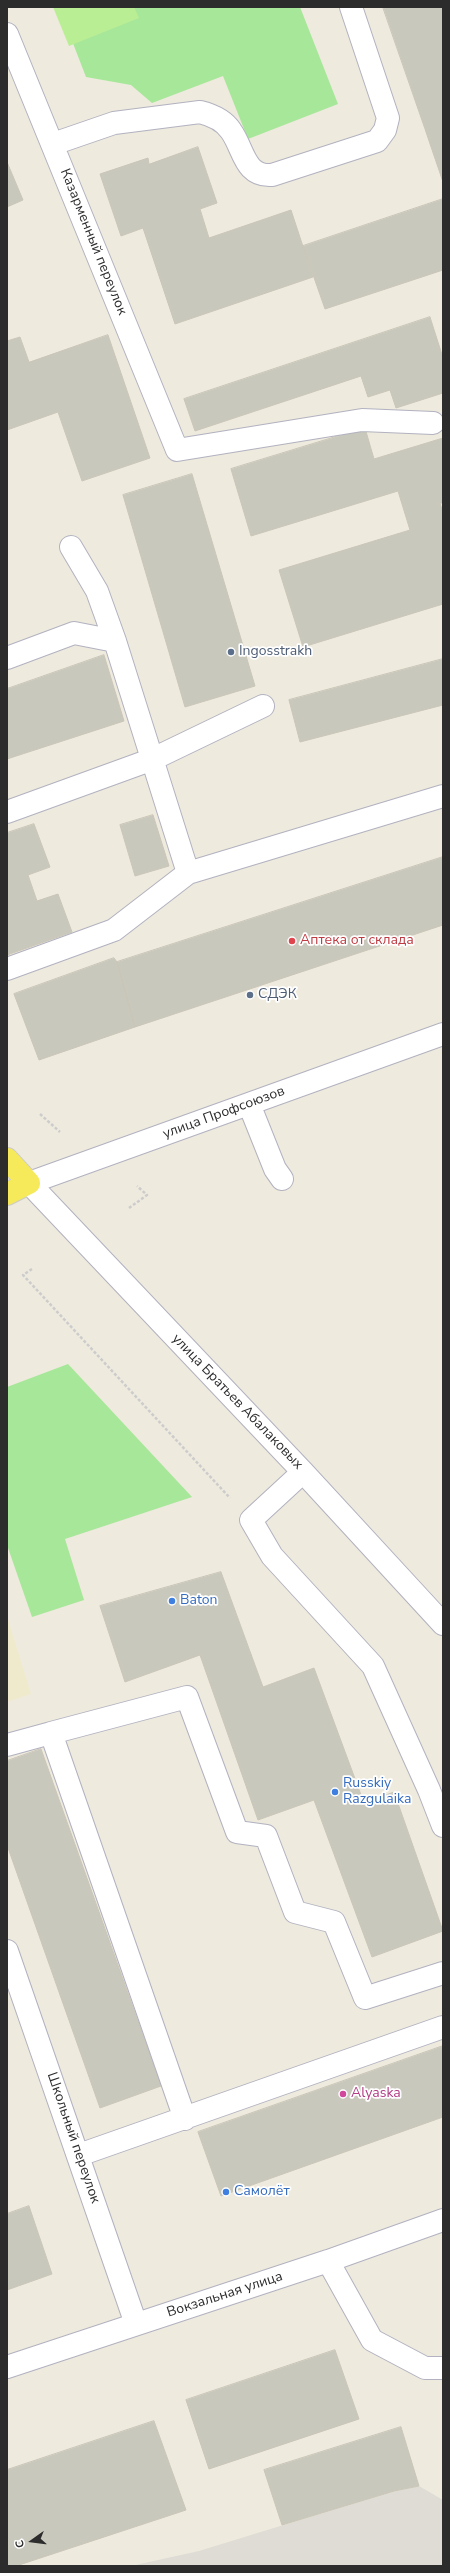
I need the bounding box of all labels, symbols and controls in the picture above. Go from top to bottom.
street label: Казарменный переулок [56,166,130,318]
place label: Ingosstrakh [239,644,312,660]
marker: Ingosstrakh [226,647,236,657]
place label: Аптека от склада [300,933,414,949]
marker: Аптека от склада [287,936,297,946]
place label: СДЭК [258,987,297,1003]
marker: СДЭК [245,990,255,1000]
street label: улица Профсоюзов [161,1083,287,1143]
street label: улица Братьев Абалаковых [168,1331,306,1473]
place label: Baton [180,1593,217,1609]
marker: Baton [167,1596,177,1606]
place label: Russkiy Razgulaika [343,1776,411,1808]
marker: Russkiy Razgulaika [330,1787,340,1797]
street label: Школьный переулок [43,2070,103,2206]
place label: Alyaska [351,2086,401,2102]
marker: Alyaska [338,2089,348,2099]
place label: Самолёт [234,2184,290,2200]
marker: Самолёт [221,2187,231,2197]
street label: Вокзальная улица [165,2268,285,2322]
north arrow [12,2521,52,2561]
text: С [12,2539,28,2549]

